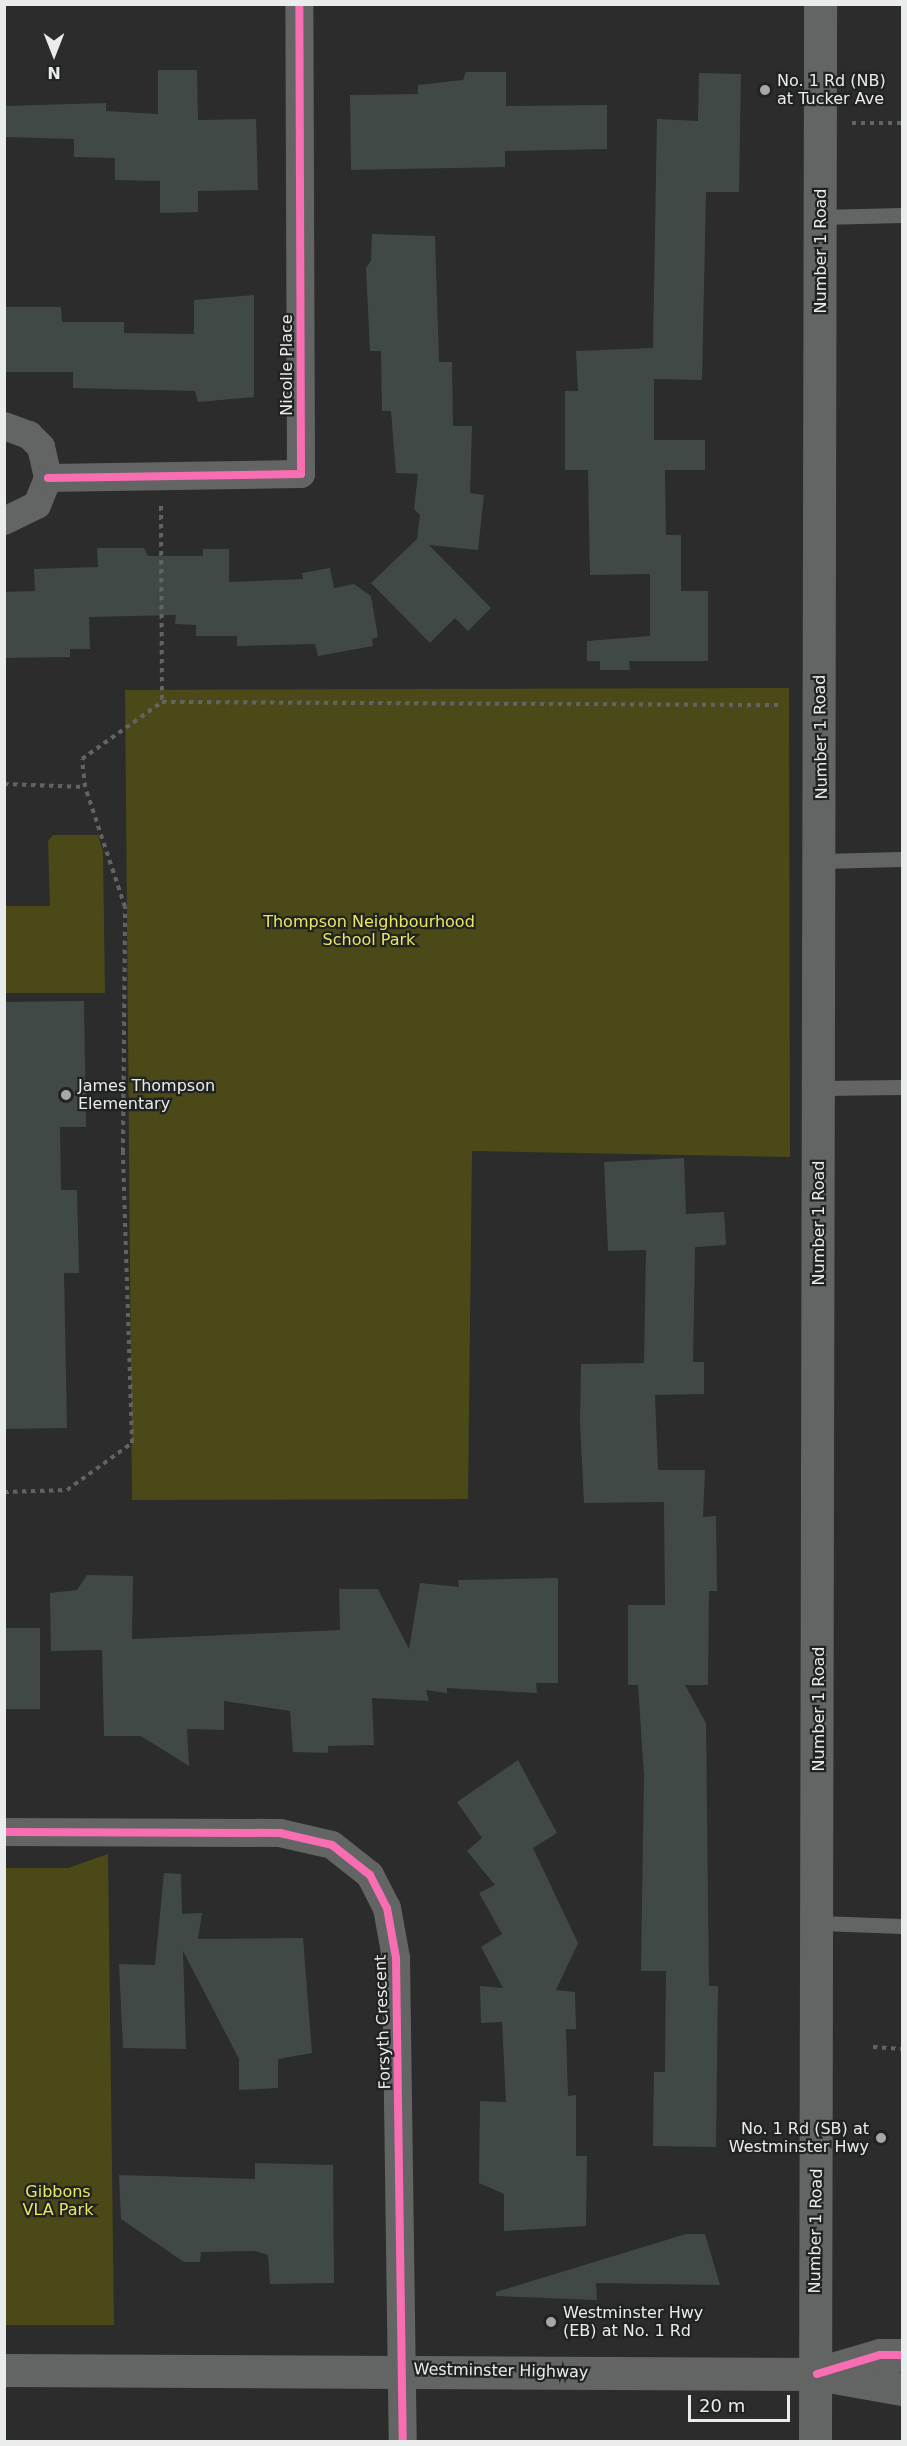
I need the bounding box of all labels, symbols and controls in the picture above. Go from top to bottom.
north arrow [24,24,84,84]
text: N [47,63,61,82]
place label: No. 1 Rd (NB) at Tucker Ave [777,71,886,109]
marker: No. 1 Rd (NB) at Tucker Ave [758,83,772,97]
street label: Number 1 Road [811,189,831,313]
street label: Nicolle Place [277,314,297,416]
street label: Number 1 Road [810,674,832,800]
park label: Thompson Neighbourhood School Park [263,912,475,950]
place label: James Thompson Elementary [78,1076,215,1114]
marker: James Thompson Elementary [59,1088,73,1102]
street label: Number 1 Road [809,1161,829,1285]
street label: Number 1 Road [809,1647,829,1771]
street label: Forsyth Crescent [371,1954,395,2090]
place label: No. 1 Rd (SB) at Westminster Hwy [729,2119,869,2157]
marker: No. 1 Rd (SB) at Westminster Hwy [874,2131,888,2145]
street label: Number 1 Road [805,2168,827,2294]
park label: Gibbons VLA Park [23,2182,93,2220]
place label: Westminster Hwy (EB) at No. 1 Rd [563,2303,703,2341]
marker: Westminster Hwy (EB) at No. 1 Rd [544,2315,558,2329]
street label: Westminster Highway [413,2360,589,2382]
scale bar [691,2383,793,2421]
text: 20 m [699,2395,745,2416]

